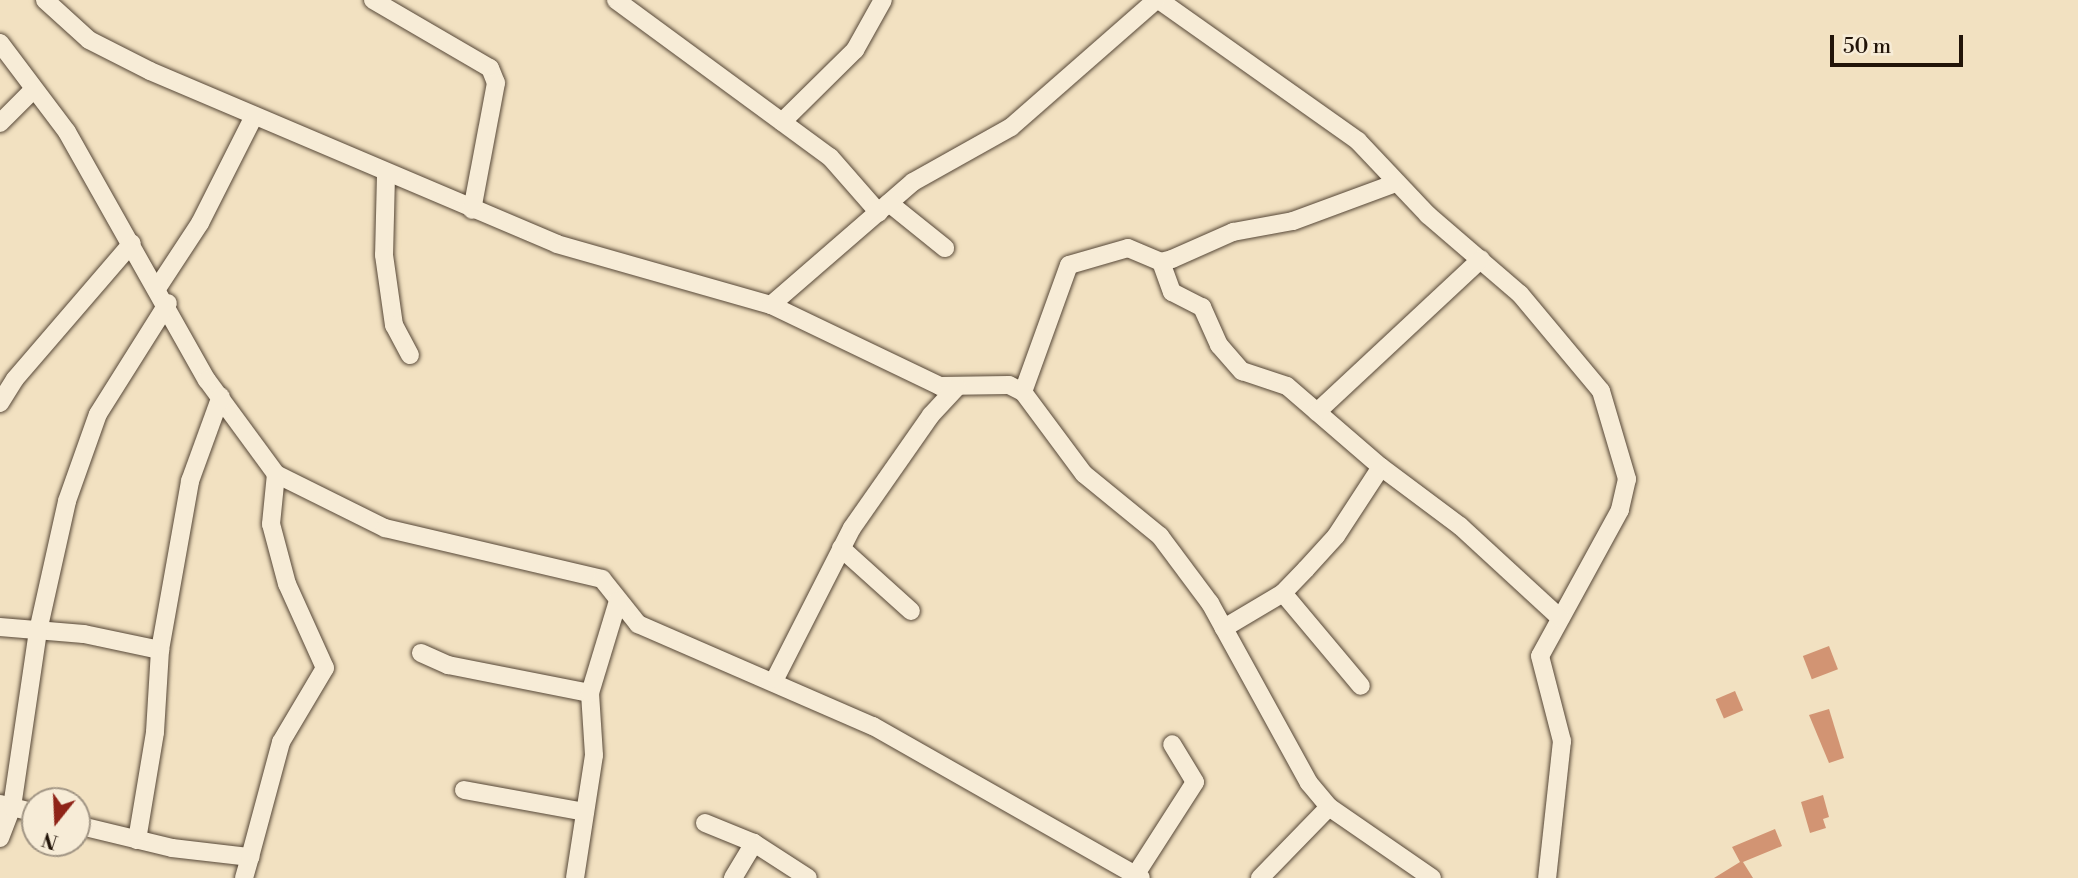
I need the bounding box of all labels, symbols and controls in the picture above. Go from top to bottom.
scale bar [1833,21,1966,65]
text: 50 m [1843,34,1891,60]
north arrow [21,787,91,857]
text: N [39,826,61,854]

